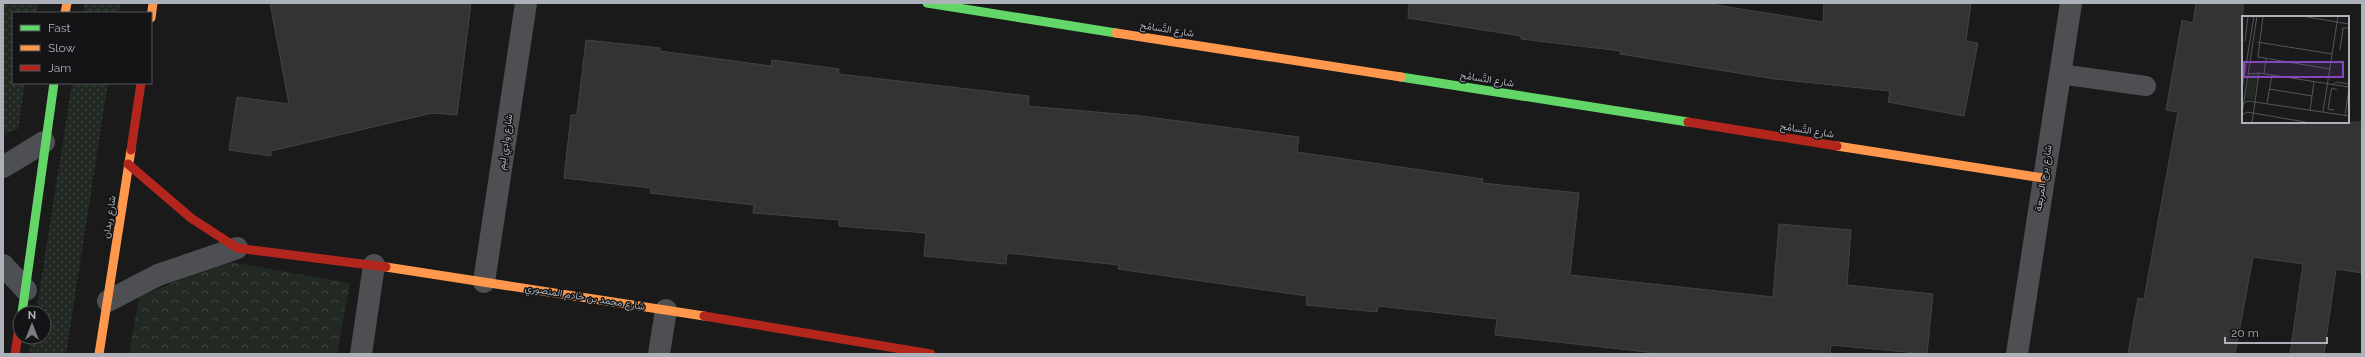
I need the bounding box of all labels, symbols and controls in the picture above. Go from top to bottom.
legend [12,12,152,84]
inset map [2242,16,2349,123]
street label: شارع التَّسامُح [1139,18,1195,40]
text: Fast [48,21,71,35]
text: Slow [48,41,75,55]
text: Jam [48,61,71,75]
street label: شارع التَّسامُح [1459,68,1515,90]
street label: شارع وادِي لِيم [496,113,517,171]
street label: شارع التَّسامُح [1779,119,1835,141]
street label: شارع برج المربعة [2032,144,2055,212]
street label: شارع ربدان [100,195,119,239]
street label: شارع محمد بن خادم المنصوري [524,282,646,315]
north arrow [12,305,52,345]
text: N [28,309,36,322]
scale bar [2225,319,2327,345]
text: 20 m [2231,326,2259,340]

